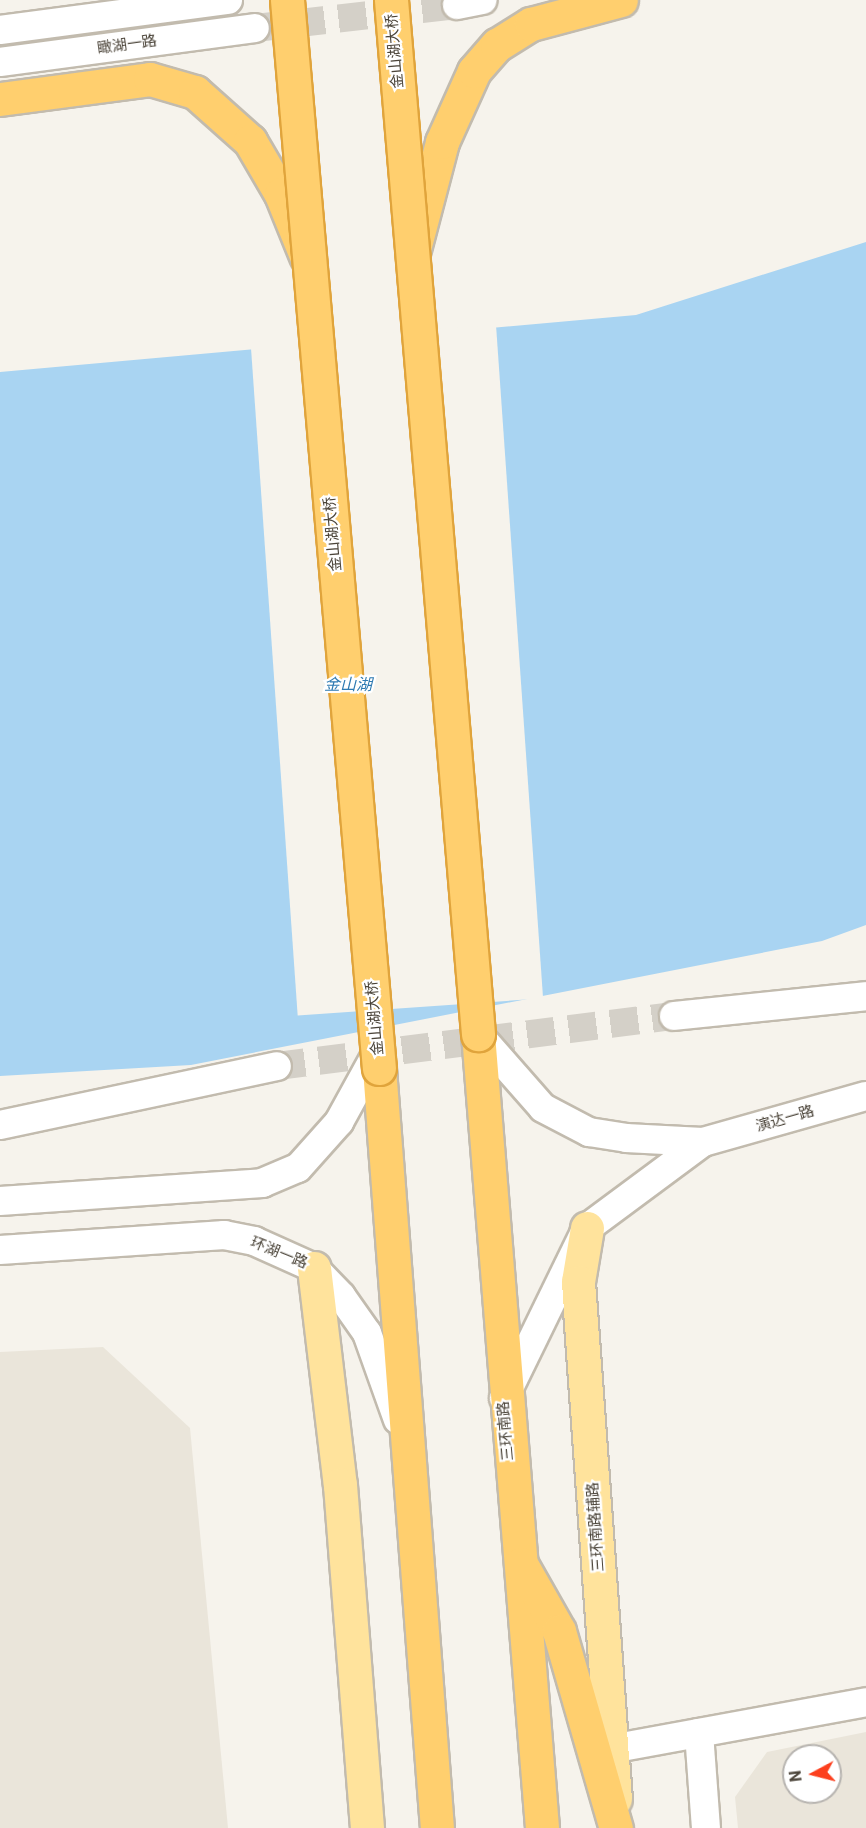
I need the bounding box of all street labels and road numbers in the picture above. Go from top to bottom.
street label: 金山湖大桥 [383,13,407,89]
street label: 瞰湖一路 [96,32,158,58]
street label: 金山湖大桥 [321,496,345,572]
street label: 金山湖大桥 [363,980,387,1056]
street label: 演达一路 [754,1102,816,1136]
street label: 环湖一路 [248,1233,310,1273]
street label: 三环南路 [494,1400,518,1462]
street label: 三环南路辅路 [584,1481,608,1573]

